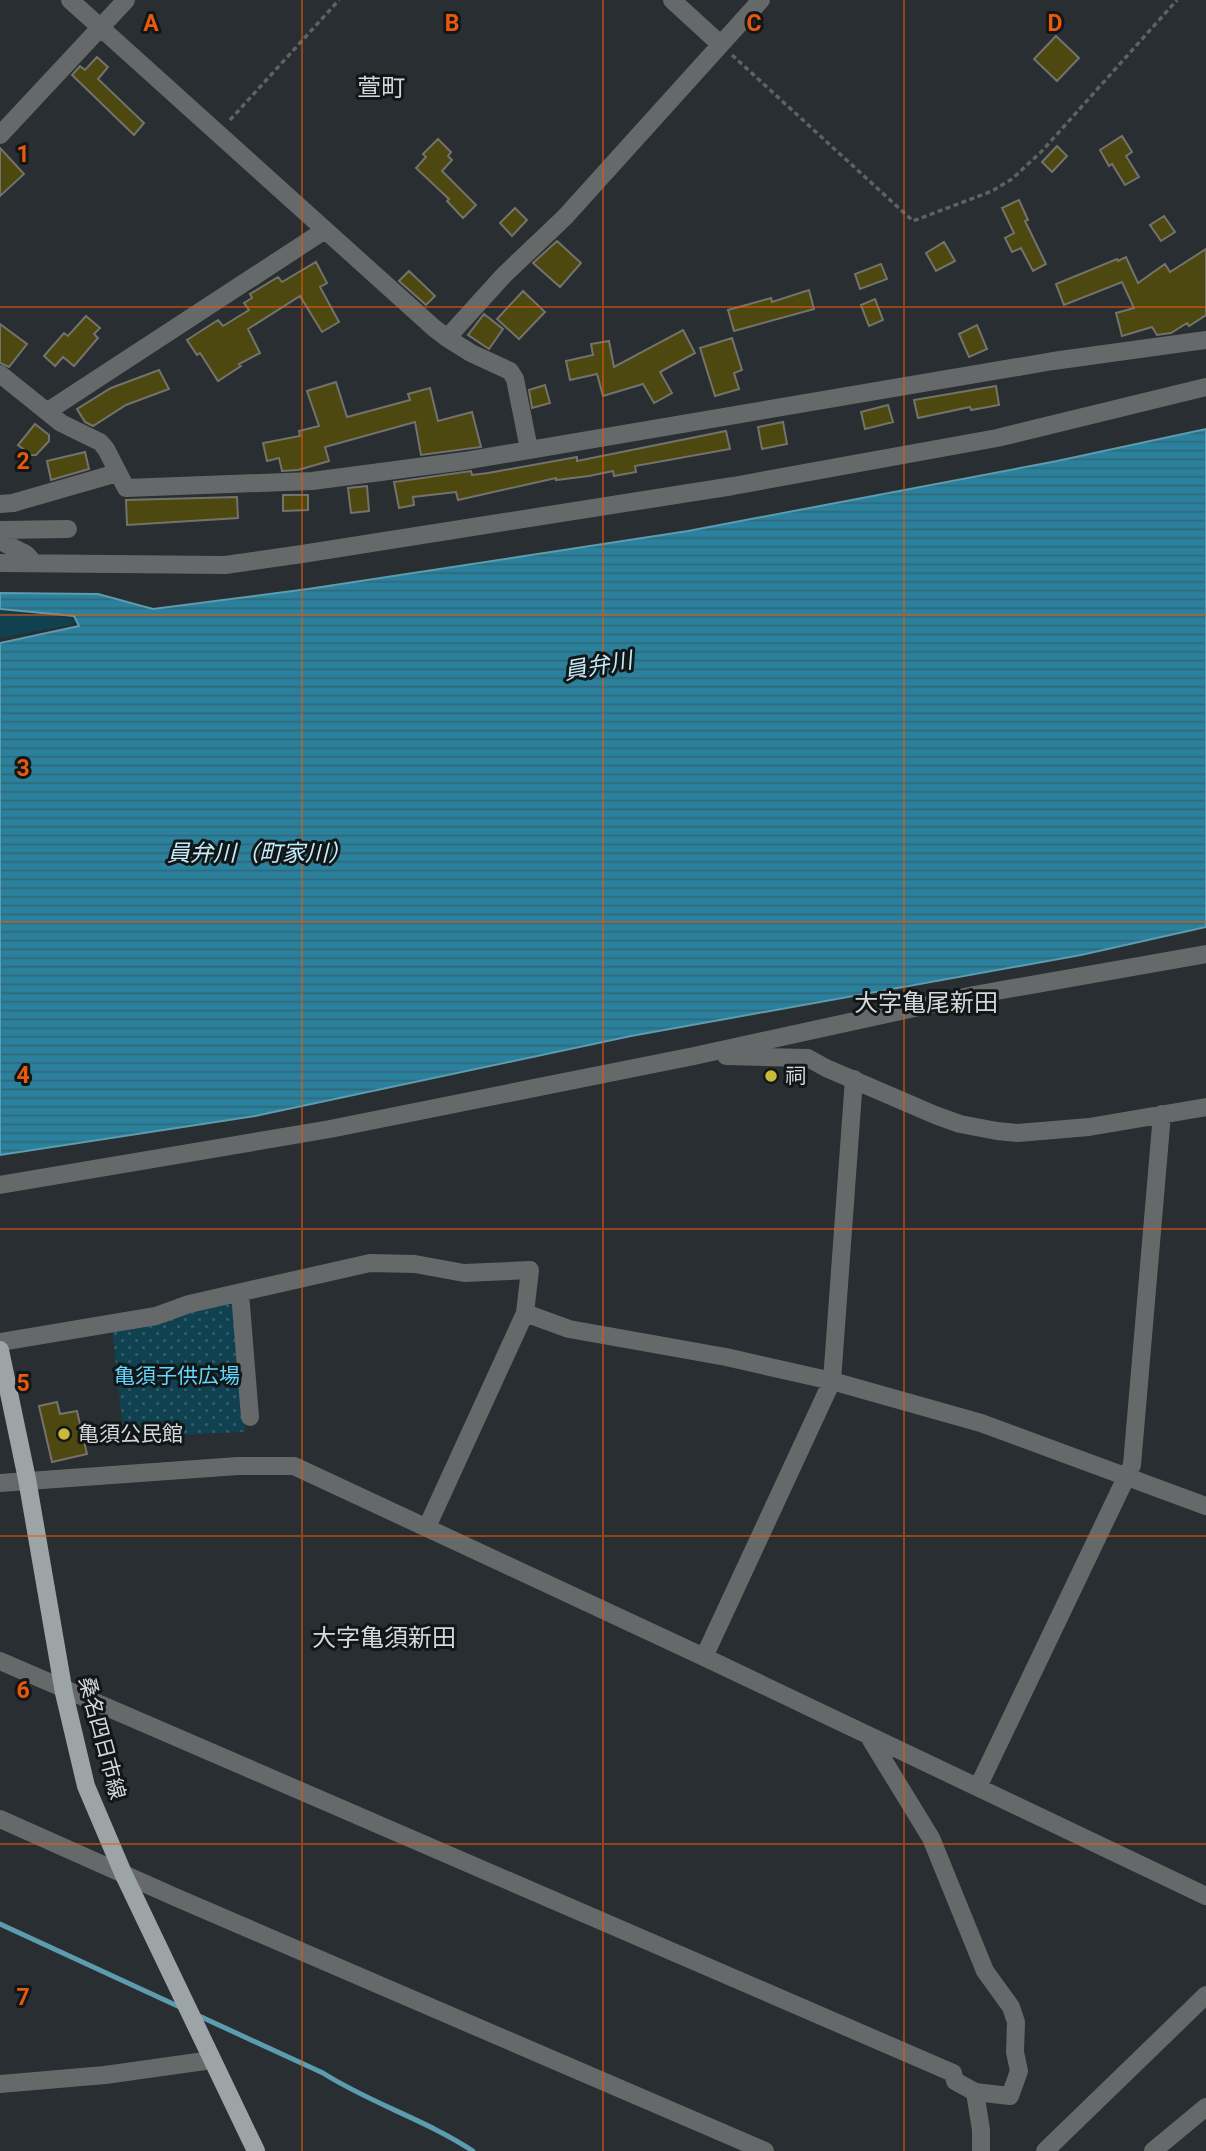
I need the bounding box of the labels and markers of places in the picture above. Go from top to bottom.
place label: 祠 [785,1064,806,1088]
marker: 祠 [763,1068,779,1084]
place label: 亀須公民館 [78,1422,183,1446]
marker: 亀須公民館 [56,1426,72,1442]

